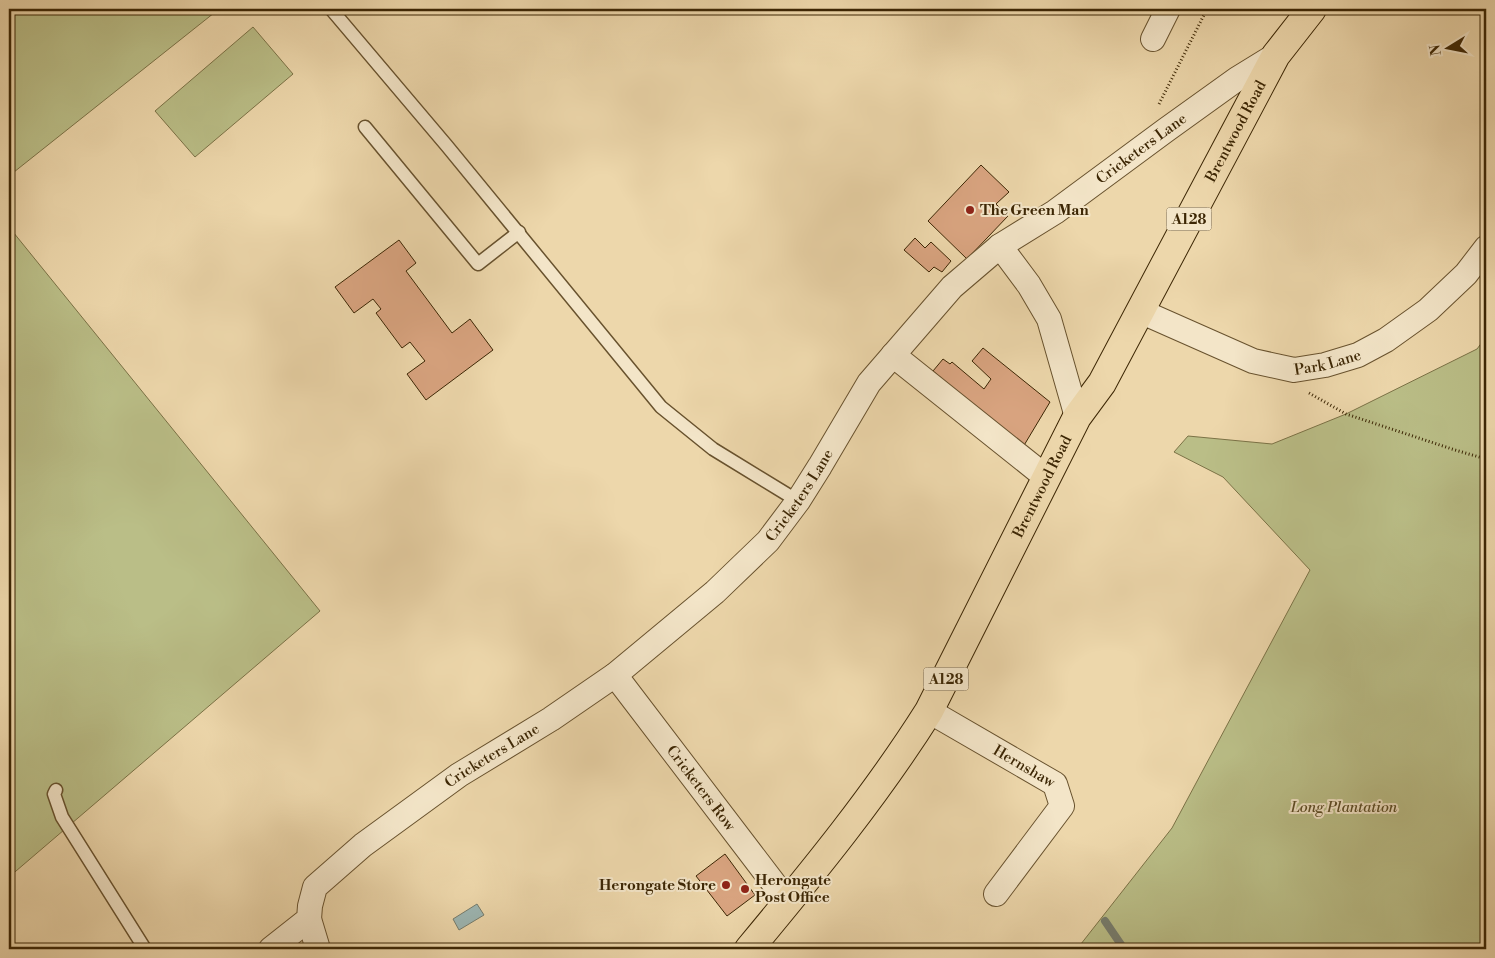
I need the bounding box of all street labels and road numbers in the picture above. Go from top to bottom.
street label: Brentwood Road [1201,77,1271,186]
street label: Cricketers Lane [1092,109,1190,189]
road number: A128 [1166,208,1212,230]
street label: Park Lane [1293,346,1364,380]
street label: Brentwood Road [1008,432,1076,542]
street label: Cricketers Lane [762,446,838,546]
road number: A128 [924,668,968,691]
street label: Cricketers Lane [441,719,543,792]
street label: Hernshaw [989,741,1059,792]
street label: Cricketers Row [662,742,740,835]

